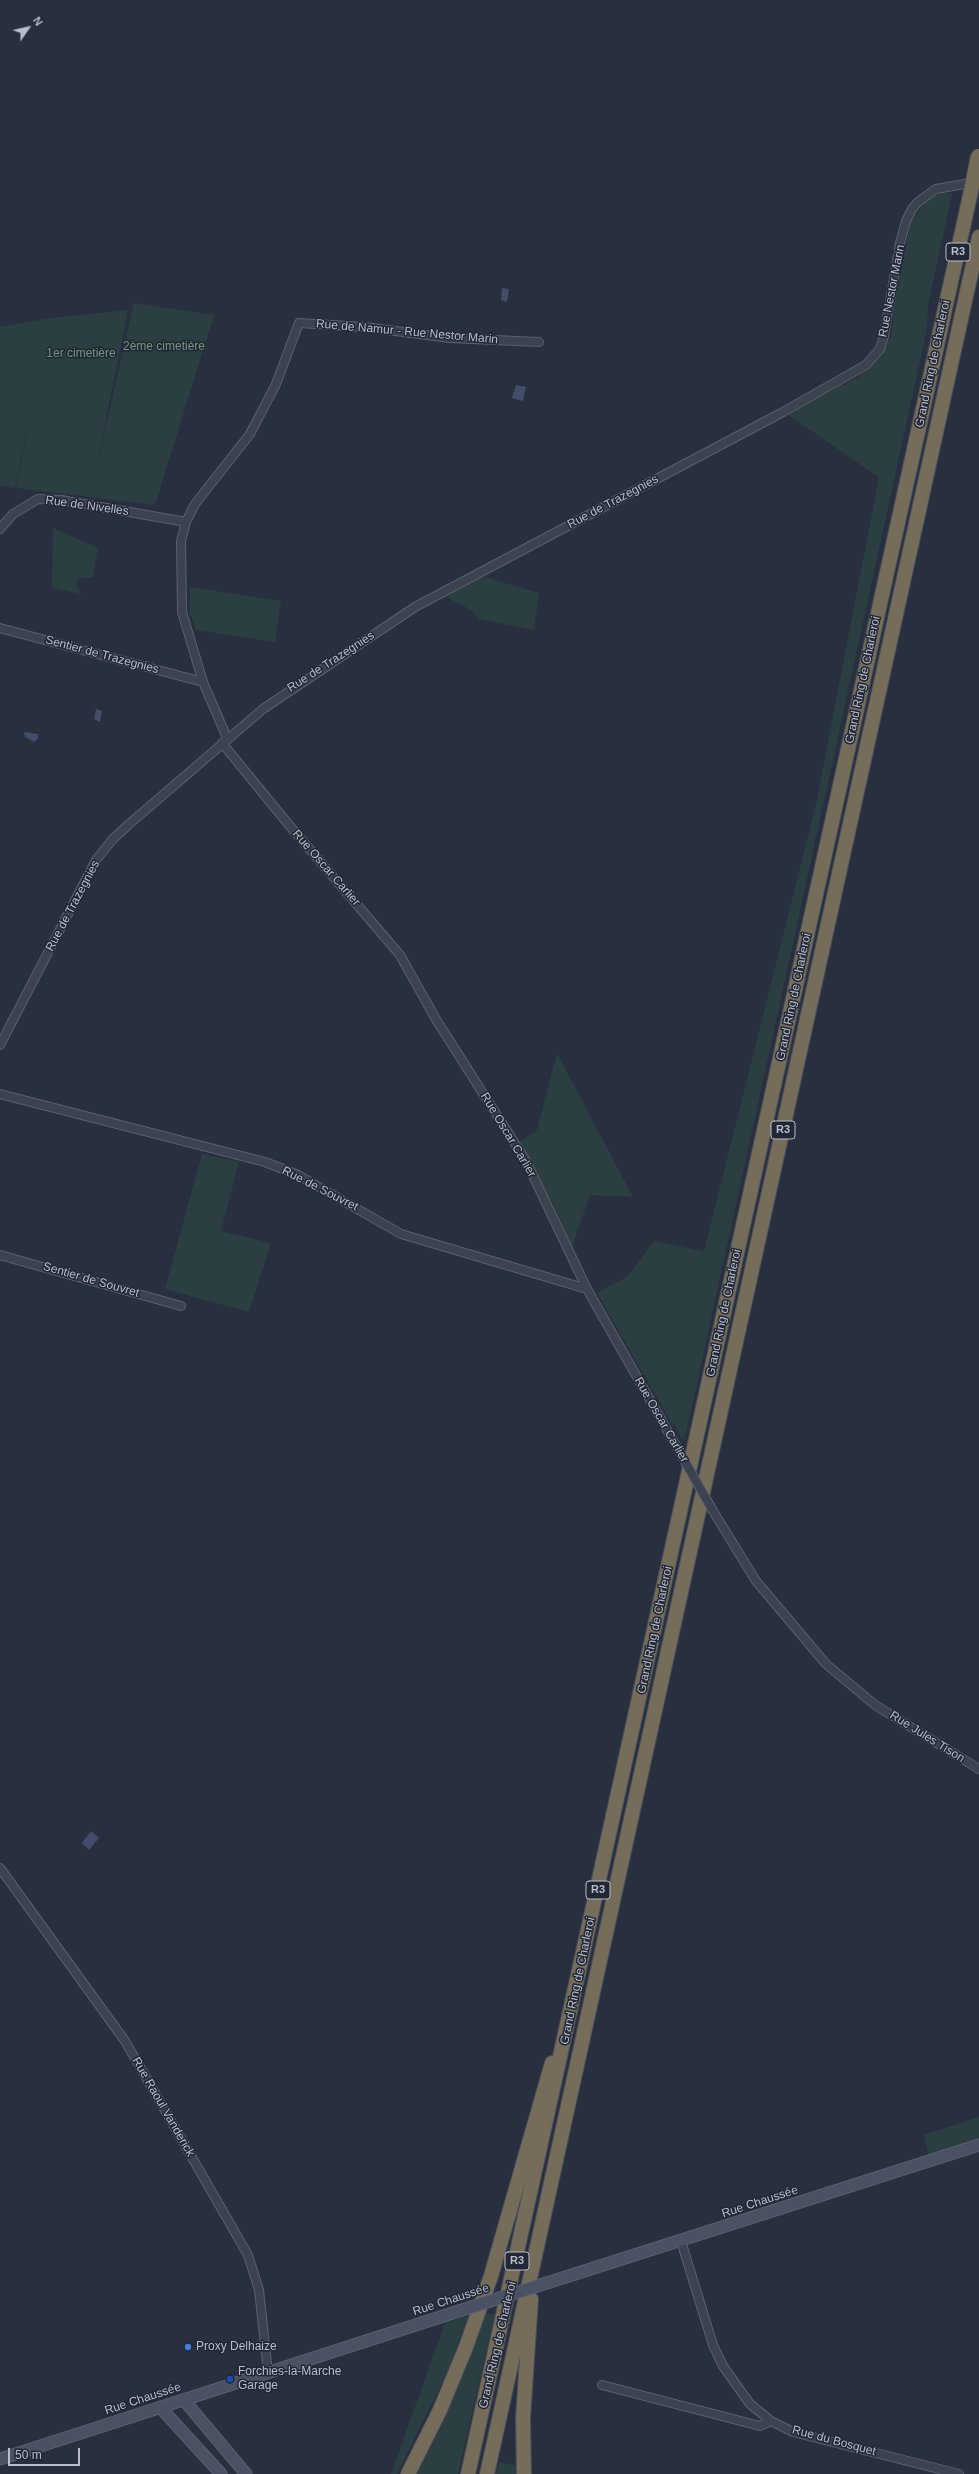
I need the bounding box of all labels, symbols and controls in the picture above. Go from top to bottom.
north arrow [8,8,48,48]
text: N [31,15,45,28]
street label: Rue Nestor Marin [876,243,908,339]
road number: R3 [946,243,970,261]
street label: Grand Ring de Charleroi [912,299,954,429]
street label: Rue de Namur - Rue Nestor Marin [315,317,499,347]
park label: 2ème cimetière [123,340,205,354]
park label: 1er cimetière [46,347,116,361]
street label: Rue de Trazegnies [565,472,661,532]
street label: Rue de Nivelles [44,493,130,519]
street label: Grand Ring de Charleroi [842,615,884,745]
street label: Rue de Trazegnies [285,628,377,696]
street label: Sentier de Trazegnies [44,633,160,677]
street label: Rue Oscar Carlier [289,827,363,909]
street label: Rue de Trazegnies [43,858,103,954]
street label: Grand Ring de Charleroi [773,932,815,1062]
street label: Rue Oscar Carlier [477,1090,539,1180]
road number: R3 [771,1121,795,1139]
street label: Rue de Souvret [280,1164,360,1214]
street label: Grand Ring de Charleroi [703,1248,745,1378]
street label: Sentier de Souvret [41,1259,141,1301]
street label: Rue Oscar Carlier [631,1375,691,1465]
street label: Grand Ring de Charleroi [634,1565,676,1695]
street label: Rue Jules Tison [887,1708,967,1766]
road number: R3 [586,1881,610,1899]
street label: Grand Ring de Charleroi [557,1916,599,2046]
street label: Rue Raoul Vanderick [129,2055,197,2159]
street label: Rue Chaussée [720,2183,800,2221]
road number: R3 [505,2252,529,2270]
street label: Grand Ring de Charleroi [476,2280,520,2410]
street label: Rue Chaussée [411,2281,491,2319]
place label: Proxy Delhaize [196,2340,277,2354]
marker: Proxy Delhaize [183,2342,193,2352]
place label: Forchies-la-Marche Garage [238,2365,341,2393]
marker: Forchies-la-Marche Garage [225,2374,235,2384]
street label: Rue Chaussée [103,2380,183,2418]
street label: Rue du Bosquet [791,2423,877,2459]
scale bar [10,2440,82,2466]
text: 50 m [15,2448,42,2462]

